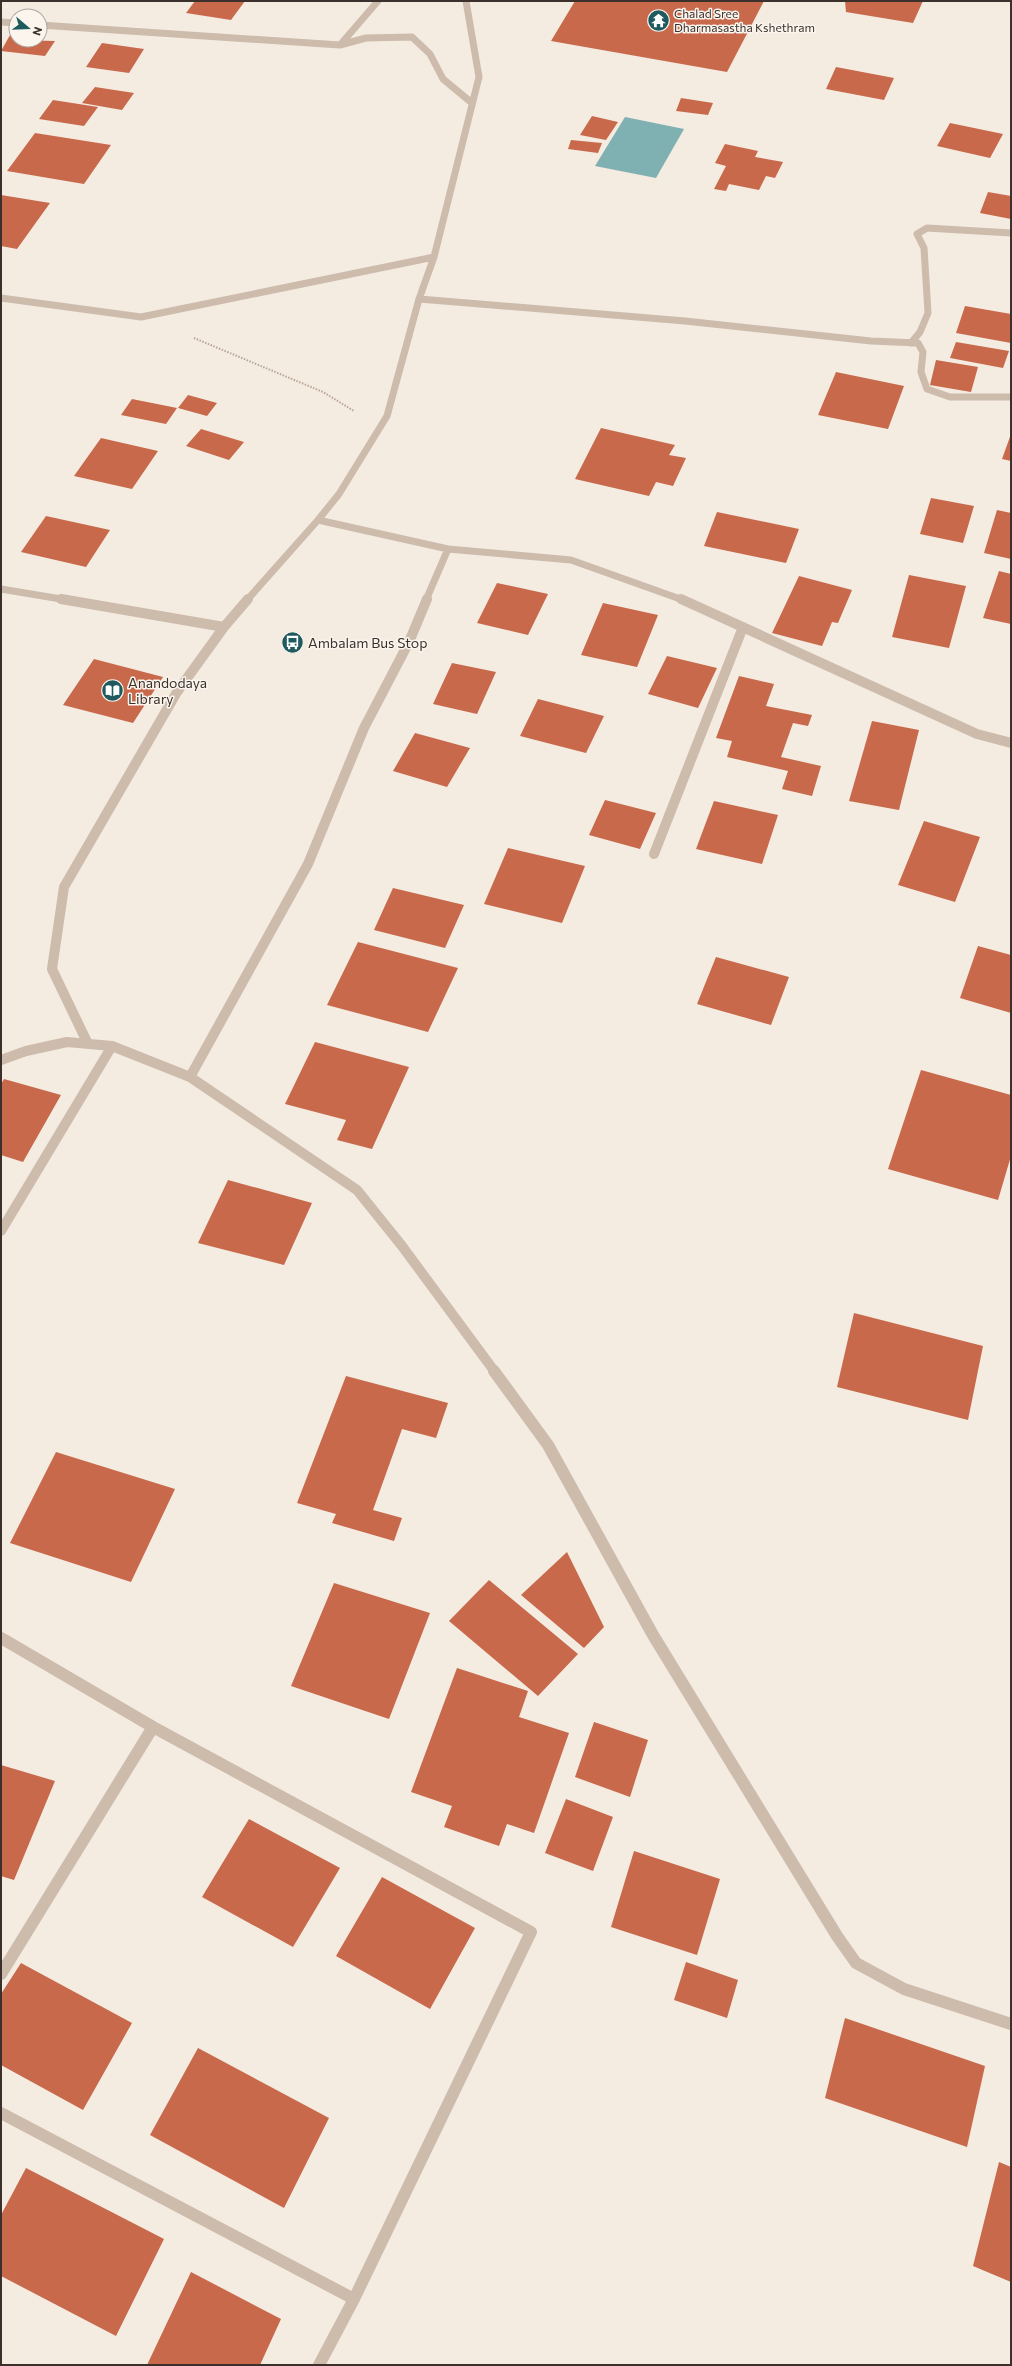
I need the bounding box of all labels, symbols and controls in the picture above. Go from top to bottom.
place label: Chalad Sree Dharmasastha Kshethram [674,6,815,34]
north arrow [8,8,48,48]
temple icon: Chalad Sree Dharmasastha Kshethram [645,8,671,34]
text: N [30,25,45,37]
bus stop icon: Ambalam Bus Stop [279,630,305,656]
place label: Ambalam Bus Stop [308,634,428,651]
place label: Anandodaya Library [128,674,207,707]
library icon: Anandodaya Library [100,678,126,704]

